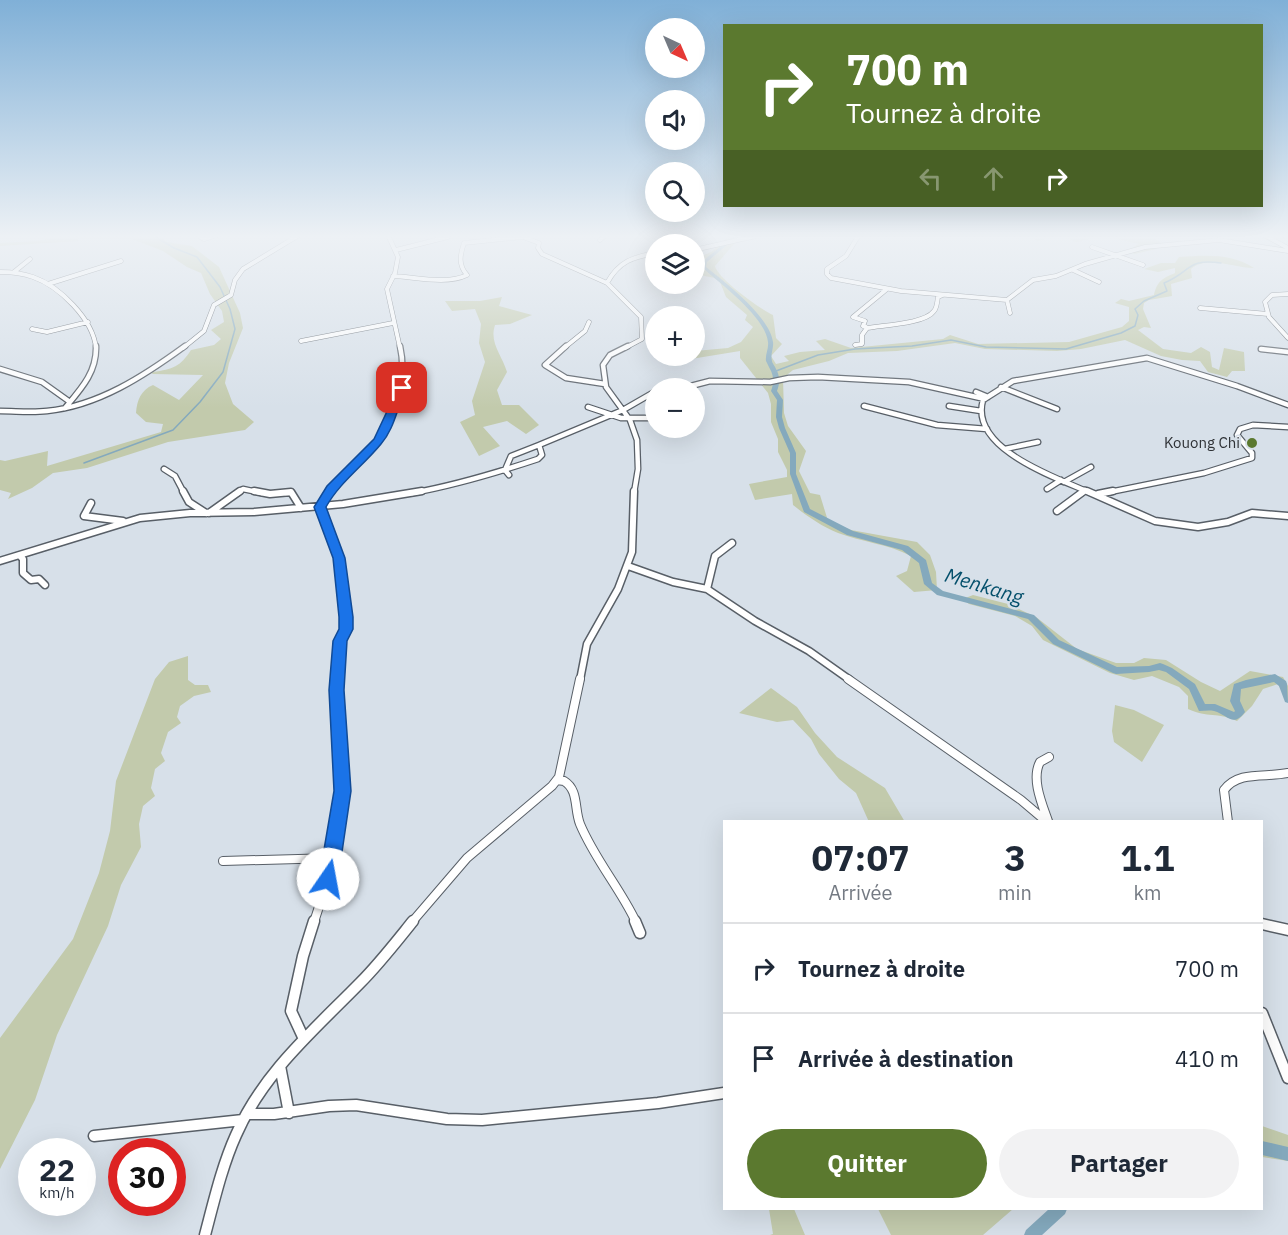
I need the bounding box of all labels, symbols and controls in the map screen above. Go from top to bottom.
north arrow [645,18,705,78]
map controls [645,18,705,438]
text: 700 m [846,42,969,97]
icon: right [747,48,825,126]
button: sound [645,90,705,150]
text: Tournez à droite [846,95,1041,130]
button: search [645,162,705,222]
icon: left [914,162,947,195]
icon: ahead [977,162,1010,195]
icon: right [1040,162,1073,195]
button: layers [645,234,705,294]
button: + [645,306,705,366]
pin [376,362,427,413]
icon: arrive [385,371,418,404]
button: − [645,378,705,438]
place label: Kouong Chi [1164,433,1240,452]
marker: Kouong Chi [1245,436,1259,450]
water label: Menkang [942,561,1027,610]
text: 07:07 [811,834,910,881]
text: 3 [1004,834,1026,881]
text: 1.1 [1120,834,1175,881]
position arrow [296,847,360,911]
text: Arrivée [828,879,893,906]
text: min [998,879,1032,906]
text: km [1133,879,1161,906]
icon: right [747,952,780,985]
text: Tournez à droite [798,954,965,983]
text: 700 m [1175,954,1239,983]
icon: arrive [747,1042,780,1075]
text: Arrivée à destination [798,1044,1014,1073]
text: 410 m [1175,1044,1239,1073]
button: Quitter [747,1129,987,1198]
button: Partager [999,1129,1239,1198]
speed limit sign: 30 [108,1138,186,1216]
text: 22 [39,1150,75,1189]
text: km/h [39,1183,75,1202]

